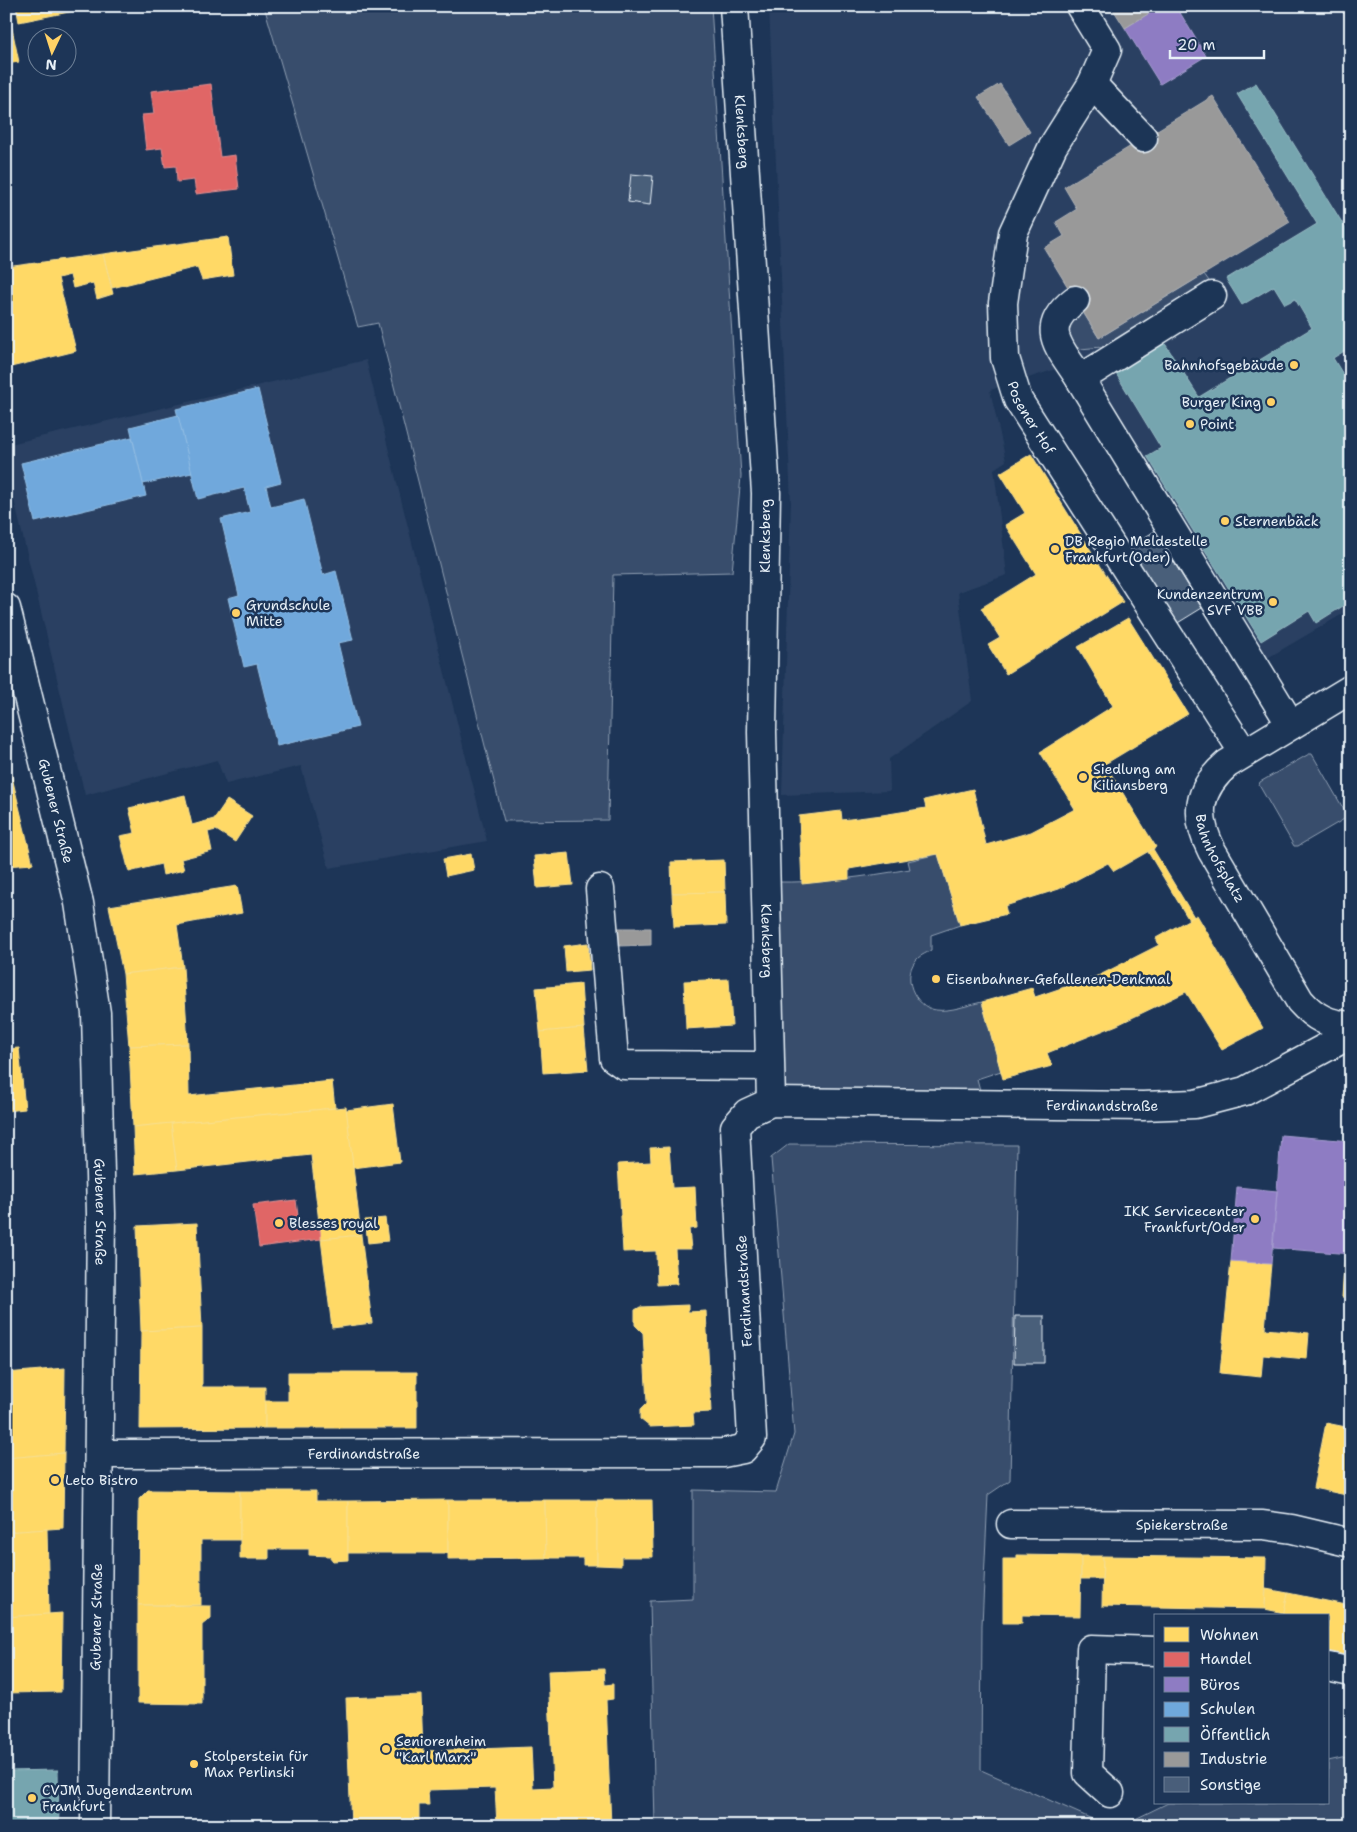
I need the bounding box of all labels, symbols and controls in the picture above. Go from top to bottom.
north arrow [28,28,78,78]
scale bar [1170,28,1263,60]
text: 20 m [1177,35,1216,55]
text: N [45,56,57,74]
street label: Klenksberg [731,94,754,169]
place label: Bahnhofsgebäude [1164,356,1284,374]
marker: Bahnhofsgebäude [1288,359,1300,371]
street label: Posener Hof [1004,379,1060,458]
place label: Burger King [1182,393,1261,411]
marker: Burger King [1265,396,1277,408]
place label: Point [1200,415,1234,433]
marker: Point [1184,418,1196,430]
street label: Klenksberg [756,499,774,573]
place label: Sternenbäck [1235,512,1319,530]
marker: Sternenbäck [1219,515,1231,527]
place label: DB Regio Meldestelle Frankfurt(Oder) [1065,532,1208,566]
marker: DB Regio Meldestelle Frankfurt(Oder) [1049,543,1061,555]
place label: Kundenzentrum SVF VBB [1157,585,1263,619]
place label: Grundschule Mitte [246,596,330,630]
marker: Kundenzentrum SVF VBB [1267,596,1279,608]
marker: Grundschule Mitte [230,607,242,619]
street label: Gubener Straße [35,757,78,865]
place label: Siedlung am Kiliansberg [1093,760,1176,794]
marker: Siedlung am Kiliansberg [1077,771,1089,783]
street label: Bahnhofsplatz [1192,813,1249,906]
street label: Klenksberg [757,903,777,978]
place label: Eisenbahner-Gefallenen-Denkmal [946,970,1171,988]
marker: Eisenbahner-Gefallenen-Denkmal [930,973,942,985]
street label: Ferdinandstraße [1046,1096,1159,1115]
street label: Gubener Straße [91,1158,110,1266]
place label: IKK Servicecenter Frankfurt/Oder [1124,1202,1245,1236]
marker: IKK Servicecenter Frankfurt/Oder [1249,1213,1261,1225]
place label: Blesses royal [289,1214,378,1232]
marker: Blesses royal [273,1217,285,1229]
street label: Ferdinandstraße [732,1234,756,1347]
street label: Ferdinandstraße [308,1444,420,1463]
place label: Leto Bistro [65,1471,138,1489]
marker: Leto Bistro [49,1474,61,1486]
street label: Spiekerstraße [1136,1515,1228,1534]
street label: Gubener Straße [86,1563,106,1671]
legend [1154,1614,1330,1804]
text: Wohnen [1200,1625,1259,1645]
text: Handel [1200,1649,1252,1669]
text: Büros [1200,1675,1240,1695]
text: Schulen [1200,1699,1255,1719]
text: Öffentlich [1200,1725,1270,1745]
place label: Seniorenheim "Karl Marx" [396,1732,486,1766]
marker: Seniorenheim "Karl Marx" [380,1743,392,1755]
place label: Stolperstein für Max Perlinski [204,1747,309,1781]
text: Industrie [1200,1749,1267,1769]
marker: Stolperstein für Max Perlinski [188,1758,200,1770]
text: Sonstige [1200,1775,1261,1795]
place label: CVJM Jugendzentrum Frankfurt [42,1781,193,1815]
marker: CVJM Jugendzentrum Frankfurt [26,1792,38,1804]

